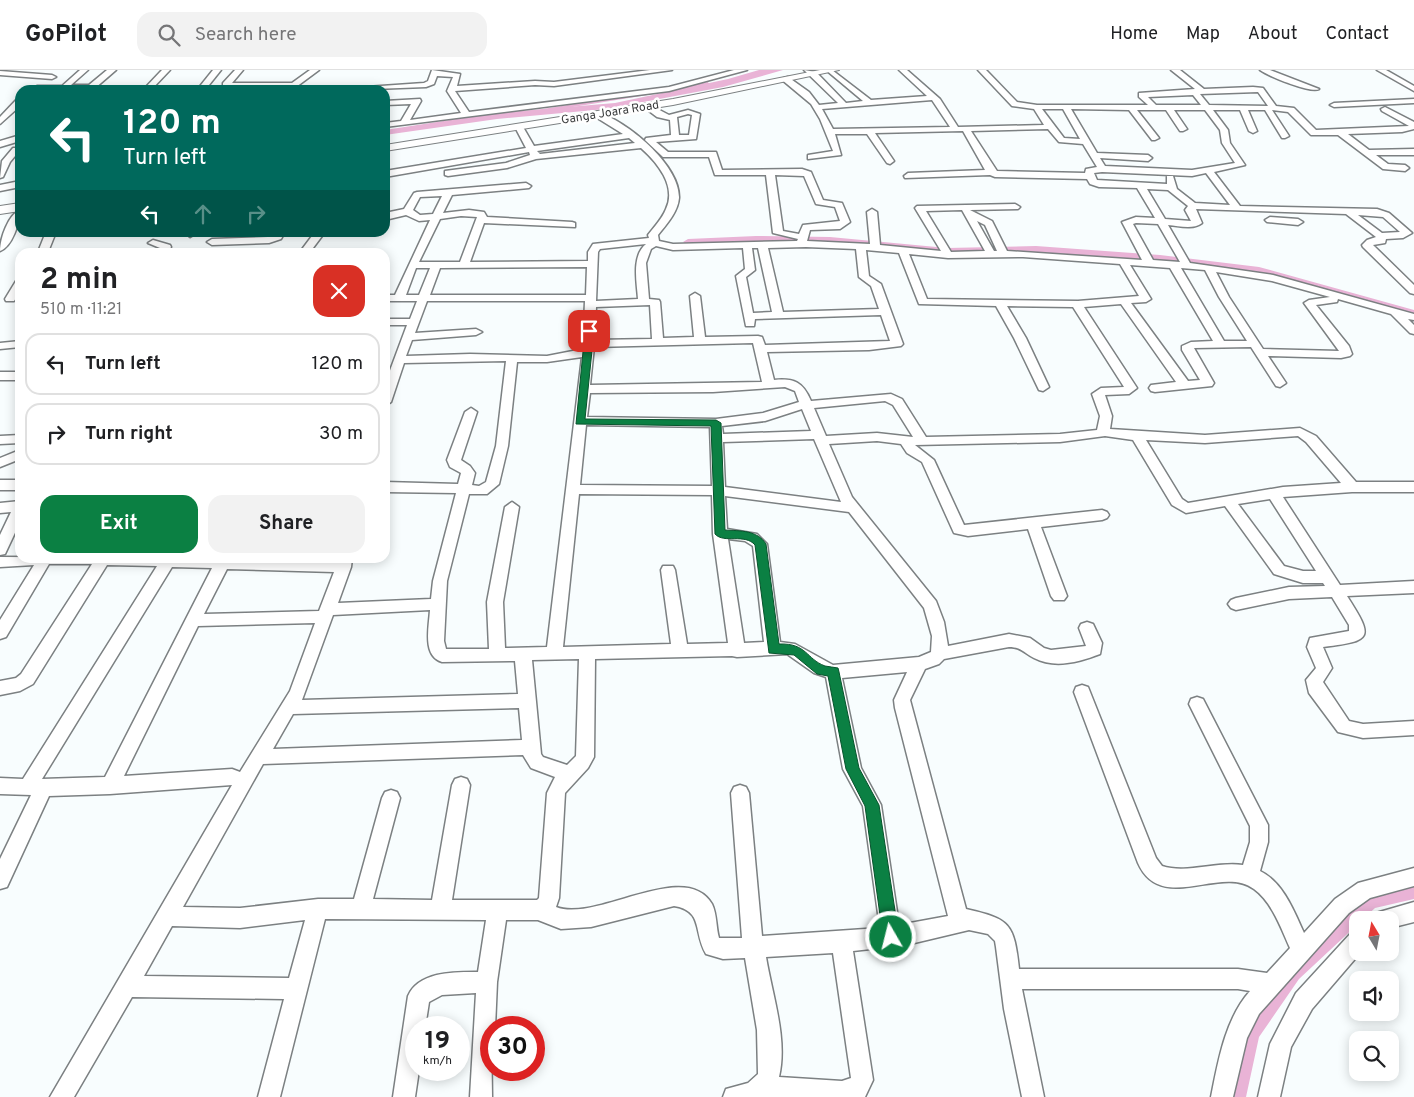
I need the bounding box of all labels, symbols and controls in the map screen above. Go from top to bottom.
search box [137,12,487,57]
text: GoPilot [25,20,107,50]
icon: search [155,21,183,49]
text: Search here [195,23,296,47]
text: Home [1110,23,1158,46]
text: Map [1186,23,1220,46]
text: About [1248,23,1297,46]
text: Contact [1325,23,1389,46]
street label: Ganga Joara Road [560,97,660,129]
text: 120 m [123,102,221,146]
icon: left [40,105,105,170]
text: Turn left [123,145,206,172]
icon: left [136,200,164,228]
icon: ahead [189,200,217,228]
icon: right [242,200,270,228]
text: 2 min [40,262,118,299]
button: close [313,265,365,317]
text: 510 m · 11:21 [40,300,122,320]
pin [568,310,610,352]
icon: arrive [575,317,603,345]
icon: left [42,350,70,378]
text: Turn left [85,352,161,376]
text: 120 m [312,352,363,376]
icon: right [42,420,70,448]
text: Turn right [85,422,173,446]
text: 30 m [319,422,363,446]
button: Exit [40,495,198,553]
button: Share [208,495,365,553]
position arrow [864,910,916,962]
north arrow [1349,911,1399,961]
map controls [1349,911,1399,1081]
button: sound [1349,971,1399,1021]
speed limit sign: 30 [480,1016,545,1081]
text: 19 [425,1026,450,1058]
button: search [1349,1031,1399,1081]
text: km/h [423,1053,452,1069]

